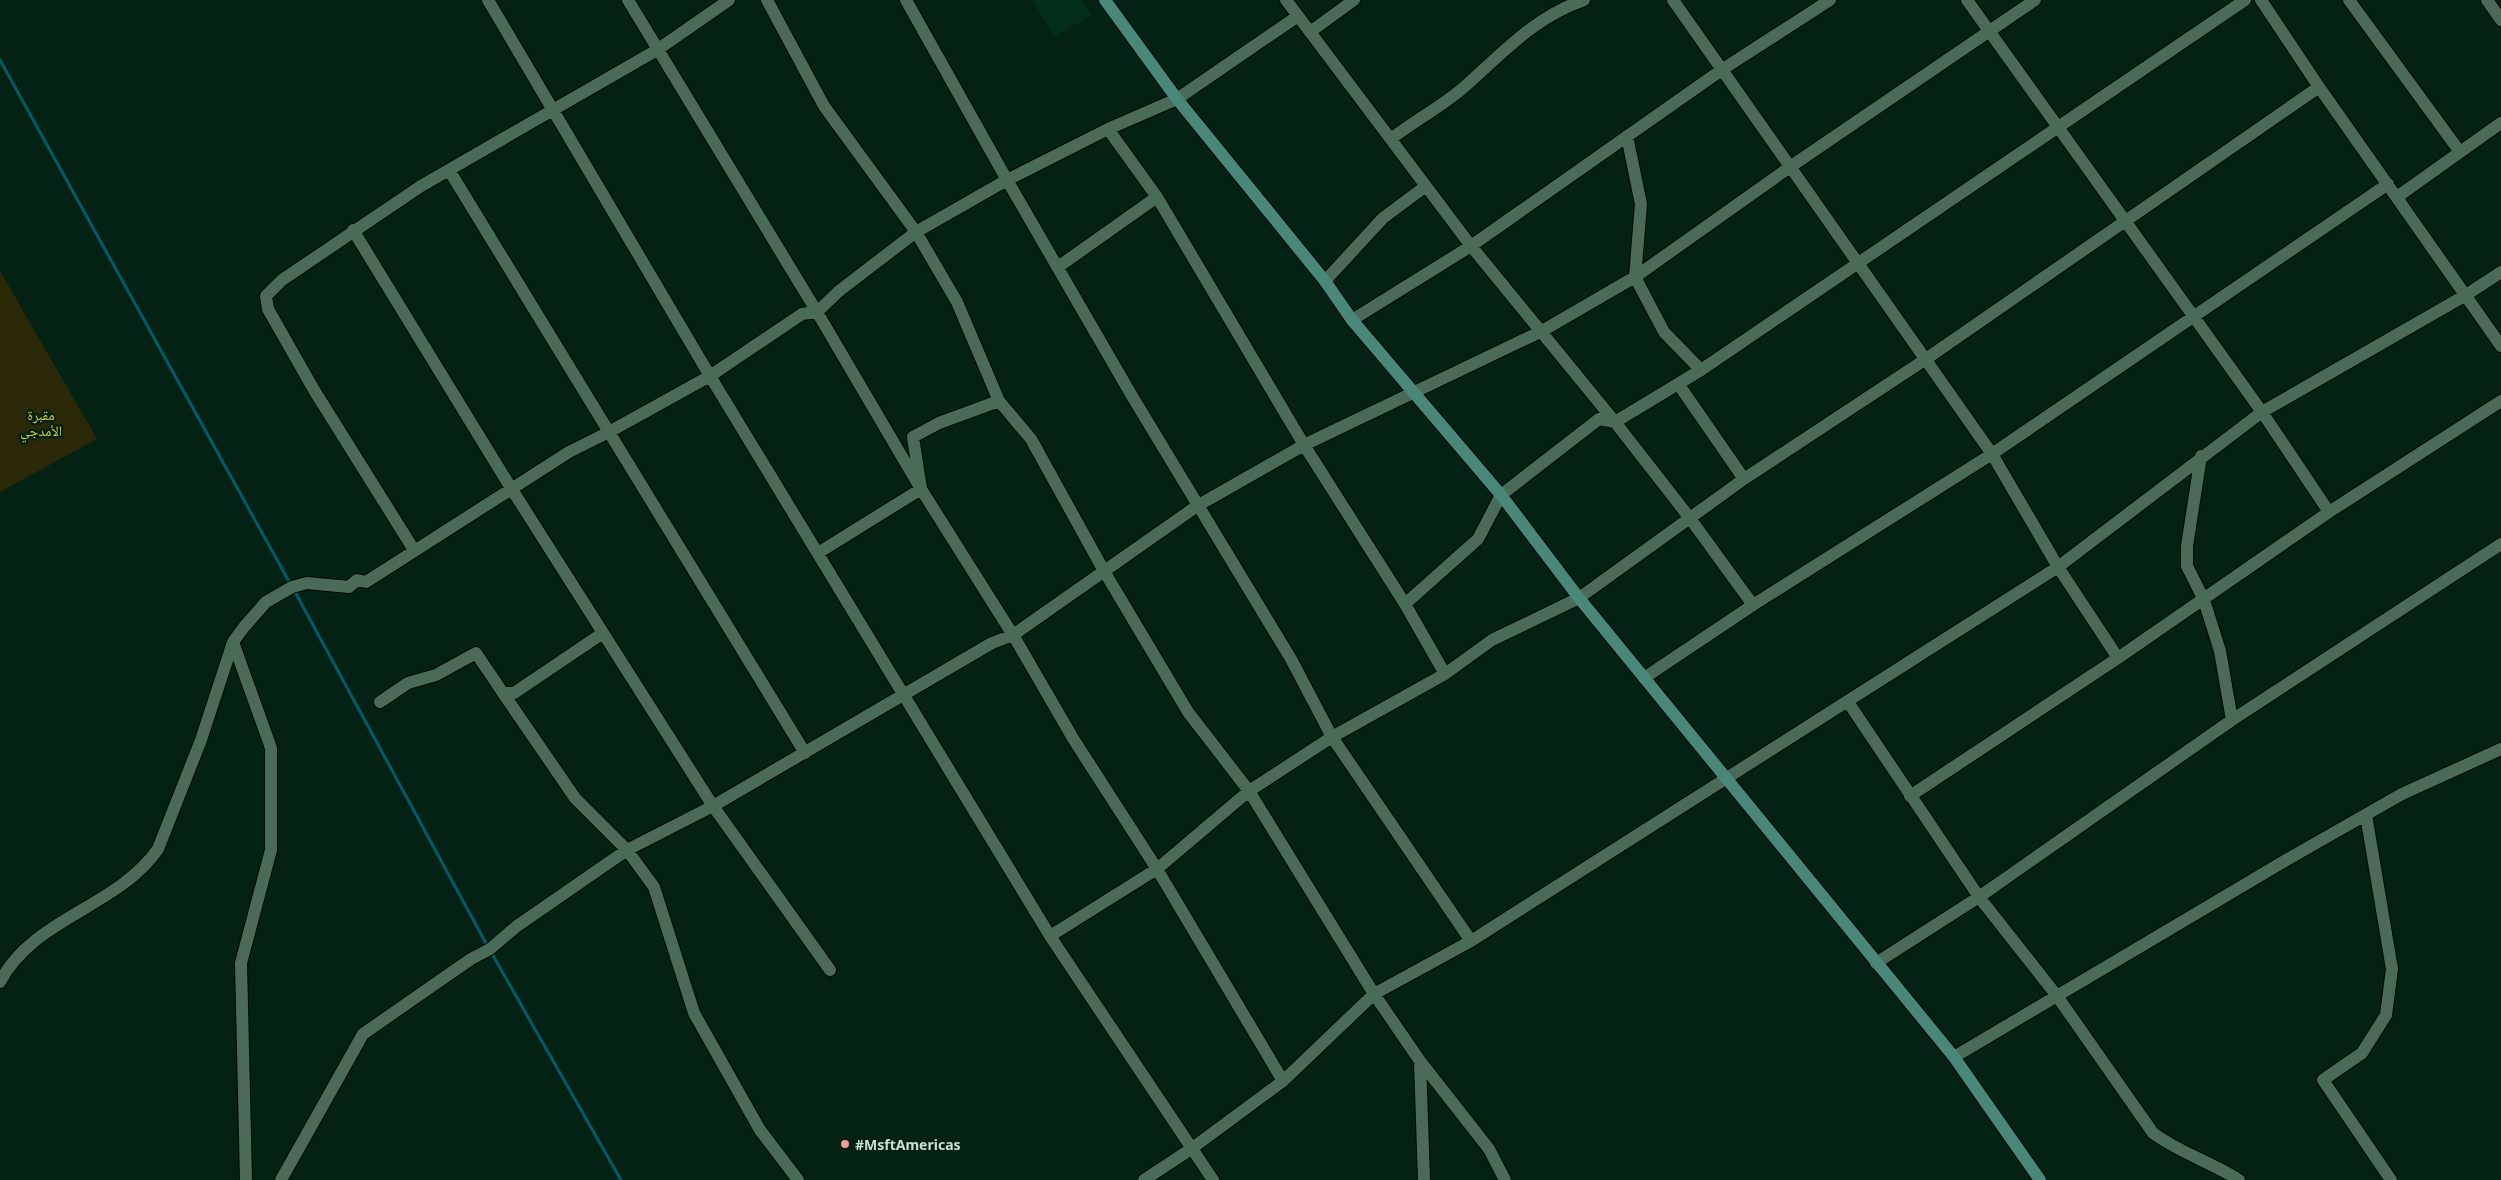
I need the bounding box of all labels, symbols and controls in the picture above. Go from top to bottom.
park label: مقبرة الأمدجي [20,405,62,442]
place label: #MsftAmericas [855,1135,961,1154]
marker: #MsftAmericas [839,1138,851,1150]

